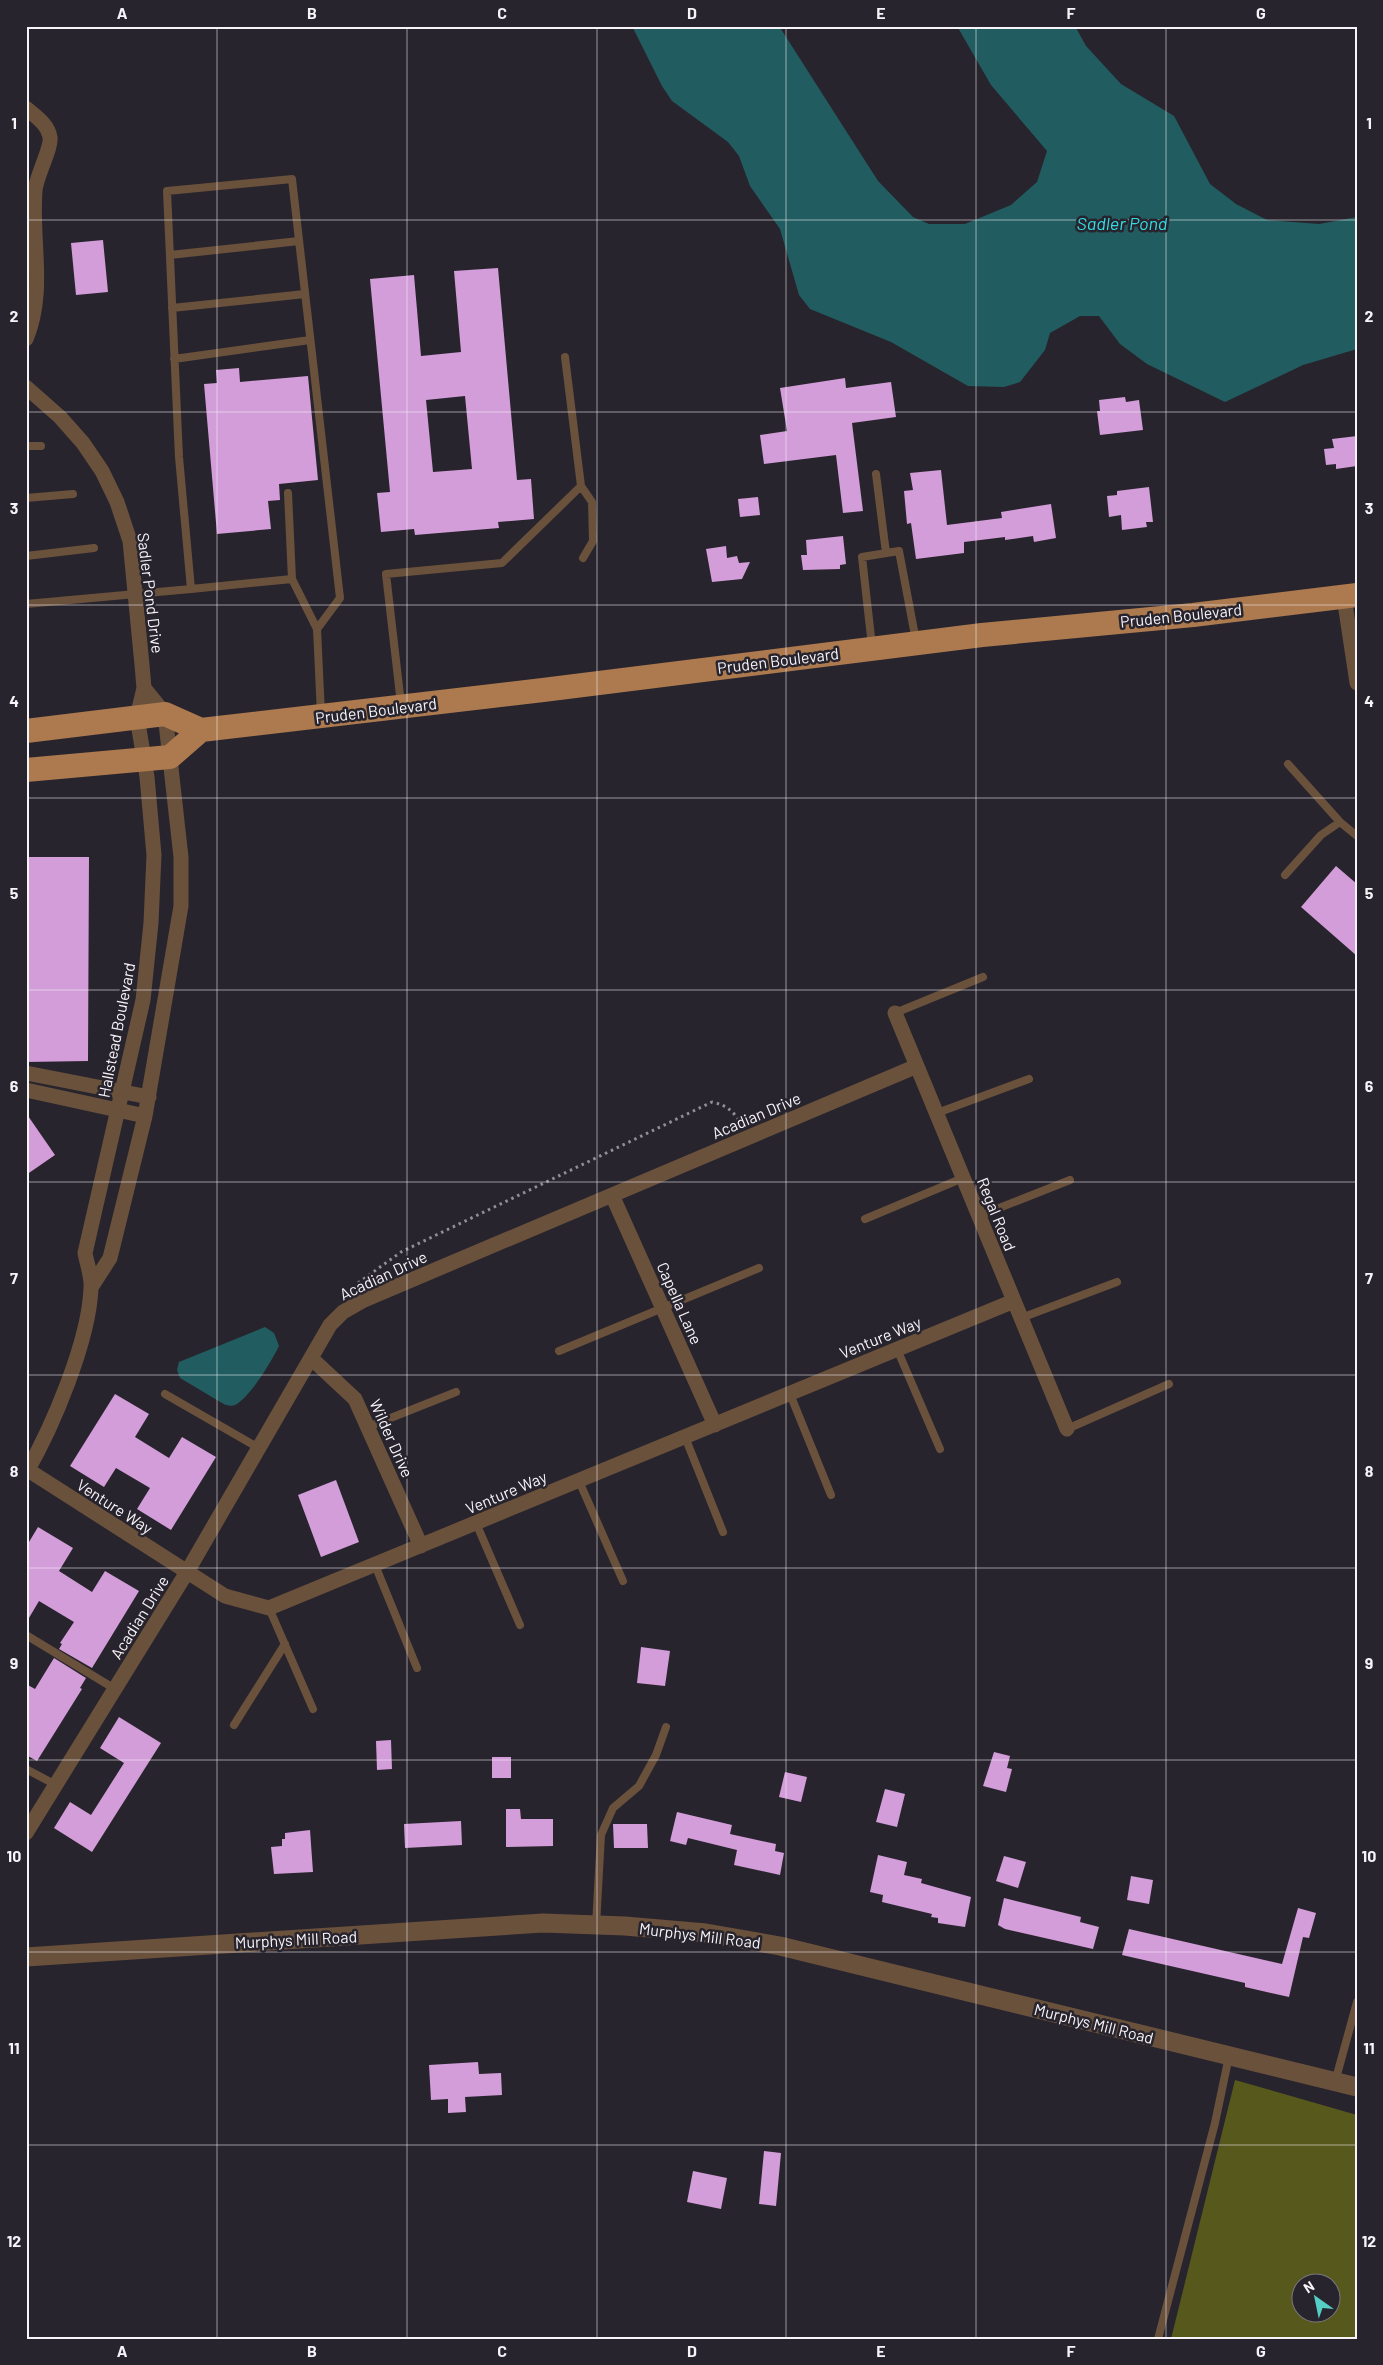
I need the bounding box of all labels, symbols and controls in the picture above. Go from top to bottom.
text: A [117,3,128,22]
text: B [307,3,317,22]
text: C [497,3,507,22]
text: D [687,3,697,22]
text: E [876,3,886,22]
text: F [1067,3,1076,22]
text: G [1256,3,1266,22]
text: 1 [11,113,17,132]
text: 1 [1366,113,1372,132]
water label: Sadler Pond [1077,212,1168,234]
text: 2 [10,306,19,325]
text: 2 [1365,306,1374,325]
text: 3 [10,498,18,517]
text: 3 [1365,498,1373,517]
street label: Sadler Pond Drive [134,532,168,654]
street label: Pruden Boulevard [1119,599,1243,631]
street label: Pruden Boulevard [716,643,840,677]
text: 4 [9,691,19,710]
text: 4 [1364,691,1374,710]
street label: Pruden Boulevard [314,693,438,727]
text: 5 [10,883,19,902]
text: 5 [1365,883,1374,902]
street label: Hallstead Boulevard [94,961,138,1099]
text: 6 [10,1076,19,1095]
text: 6 [1365,1076,1374,1095]
street label: Acadian Drive [709,1088,803,1142]
street label: Regal Road [974,1175,1020,1253]
street label: Acadian Drive [336,1246,430,1304]
street label: Capella Lane [653,1259,707,1347]
text: 7 [10,1268,18,1287]
text: 7 [1365,1268,1373,1287]
street label: Venture Way [836,1312,924,1362]
street label: Wilder Drive [366,1396,418,1480]
text: 8 [10,1461,19,1480]
text: 8 [1365,1461,1374,1480]
street label: Venture Way [463,1466,550,1518]
street label: Venture Way [74,1475,157,1538]
street label: Acadian Drive [106,1572,172,1662]
text: 9 [10,1653,18,1672]
text: 9 [1365,1653,1373,1672]
text: 10 [7,1846,21,1865]
text: 10 [1362,1846,1376,1865]
street label: Murphys Mill Road [638,1918,762,1952]
street label: Murphys Mill Road [234,1926,358,1952]
street label: Murphys Mill Road [1032,1999,1156,2047]
text: 11 [8,2038,20,2057]
text: 11 [1363,2038,1375,2057]
text: 12 [7,2231,21,2250]
text: 12 [1362,2231,1376,2250]
north arrow [1290,2272,1340,2322]
text: N [1300,2277,1317,2296]
text: A [117,2341,128,2360]
text: B [307,2341,317,2360]
text: C [497,2341,507,2360]
text: D [687,2341,697,2360]
text: E [876,2341,886,2360]
text: F [1067,2341,1076,2360]
text: G [1256,2341,1266,2360]

